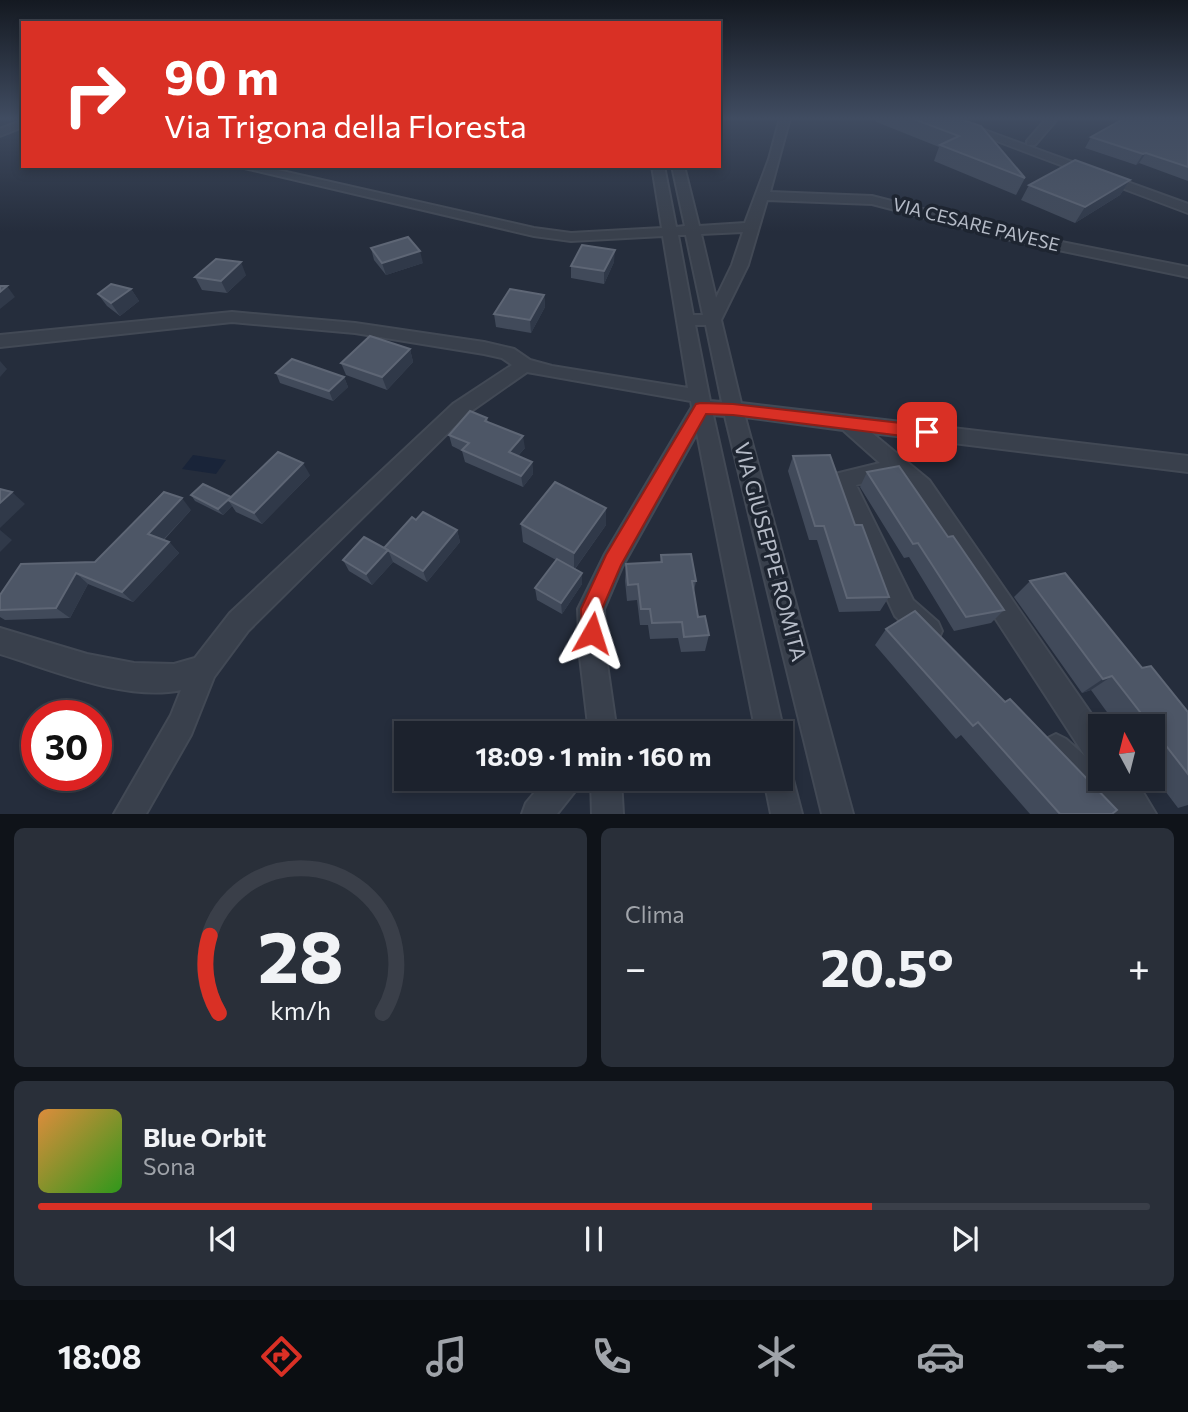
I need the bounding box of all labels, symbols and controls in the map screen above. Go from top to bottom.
text: 90 m [164,45,279,105]
icon: right [49,49,140,140]
text: Via Trigona della Floresta [164,105,527,145]
street label: VIA CESARE PAVESE [891,193,1062,255]
pin [897,402,957,462]
icon: arrive [908,413,946,451]
street label: VIA GIUSEPPE ROMITA [730,439,813,664]
position arrow [555,596,629,670]
speed limit sign: 30 [21,700,112,791]
north arrow [1088,714,1166,791]
map controls [1088,714,1165,791]
text: 18:09 · 1 min · 160 m [475,740,712,771]
text: Clima [625,900,685,928]
text: 28 [258,910,344,999]
text: 20.5° [820,934,954,998]
text: − [625,943,647,990]
text: + [1128,943,1150,990]
text: km/h [270,995,331,1025]
text: Blue Orbit [143,1121,266,1152]
text: Sona [143,1152,195,1180]
icon: previous [204,1220,242,1258]
icon: pause [575,1220,613,1258]
icon: next [946,1220,984,1258]
icon: directions [257,1332,306,1381]
icon: music [422,1332,471,1381]
icon: phone [587,1332,636,1381]
icon: climate [752,1332,801,1381]
icon: car [916,1332,965,1381]
icon: filters [1081,1332,1130,1381]
text: 18:08 [58,1336,142,1376]

